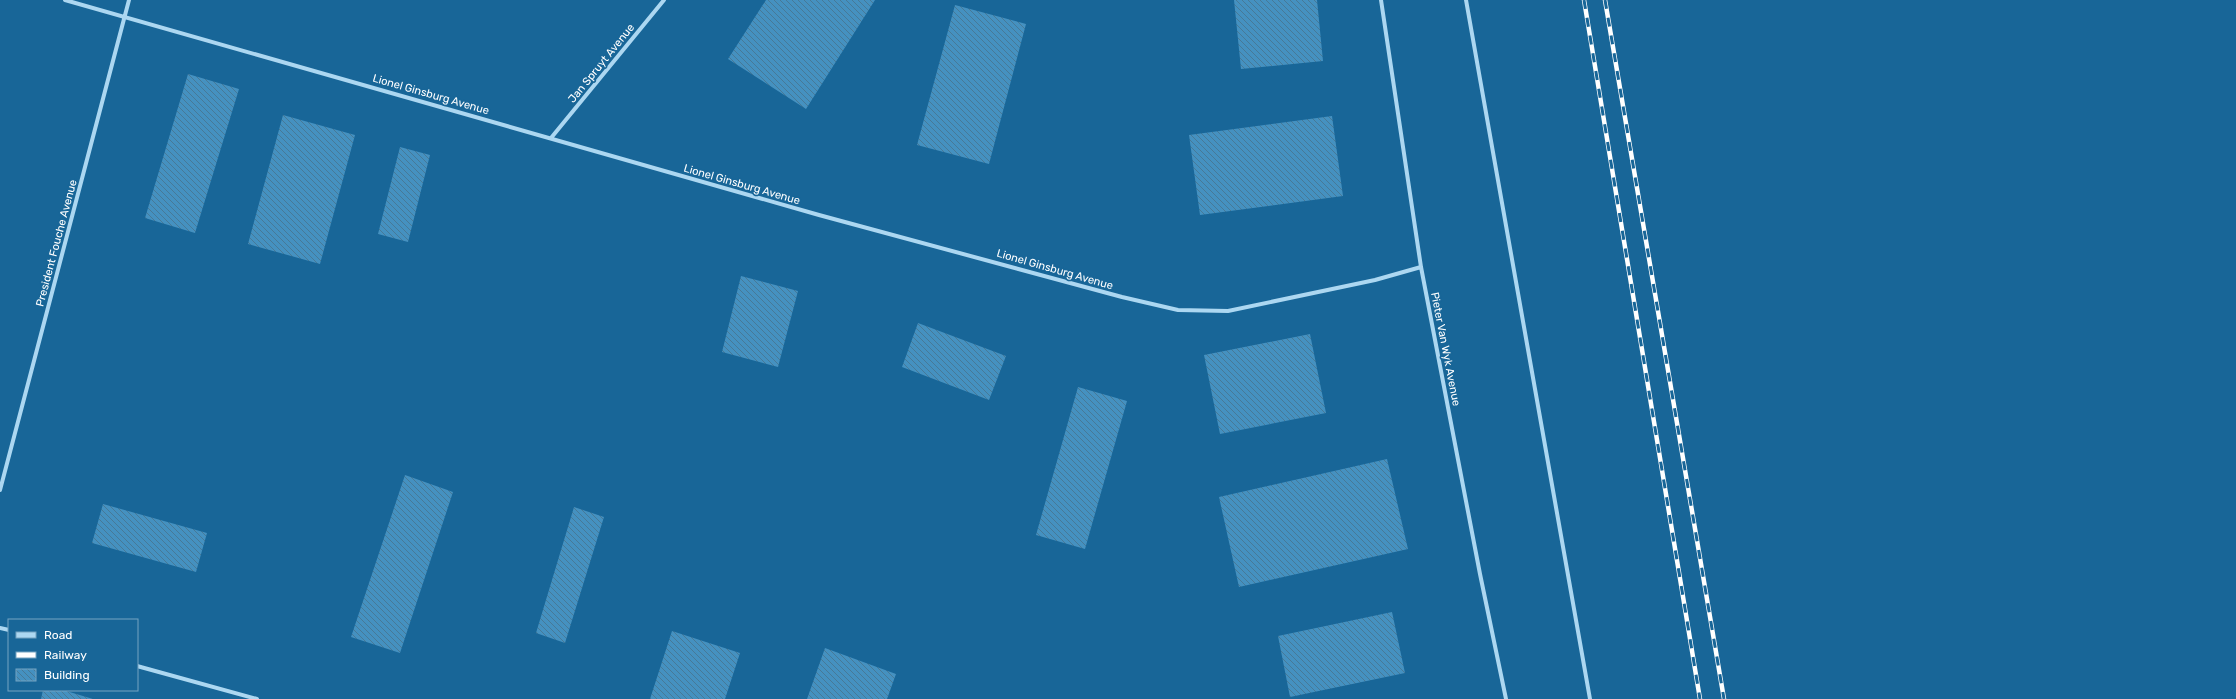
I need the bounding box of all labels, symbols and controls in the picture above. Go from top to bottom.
street label: Jan Spruyt Avenue [566,21,637,105]
street label: Lionel Ginsburg Avenue [371,72,491,117]
street label: Lionel Ginsburg Avenue [682,162,802,207]
street label: President Fouche Avenue [33,178,80,308]
street label: Lionel Ginsburg Avenue [995,247,1115,292]
street label: Pieter Van Wyk Avenue [1428,291,1463,407]
legend [8,619,138,691]
text: Road [44,628,72,642]
text: Railway [44,648,87,662]
text: Building [44,668,90,682]

